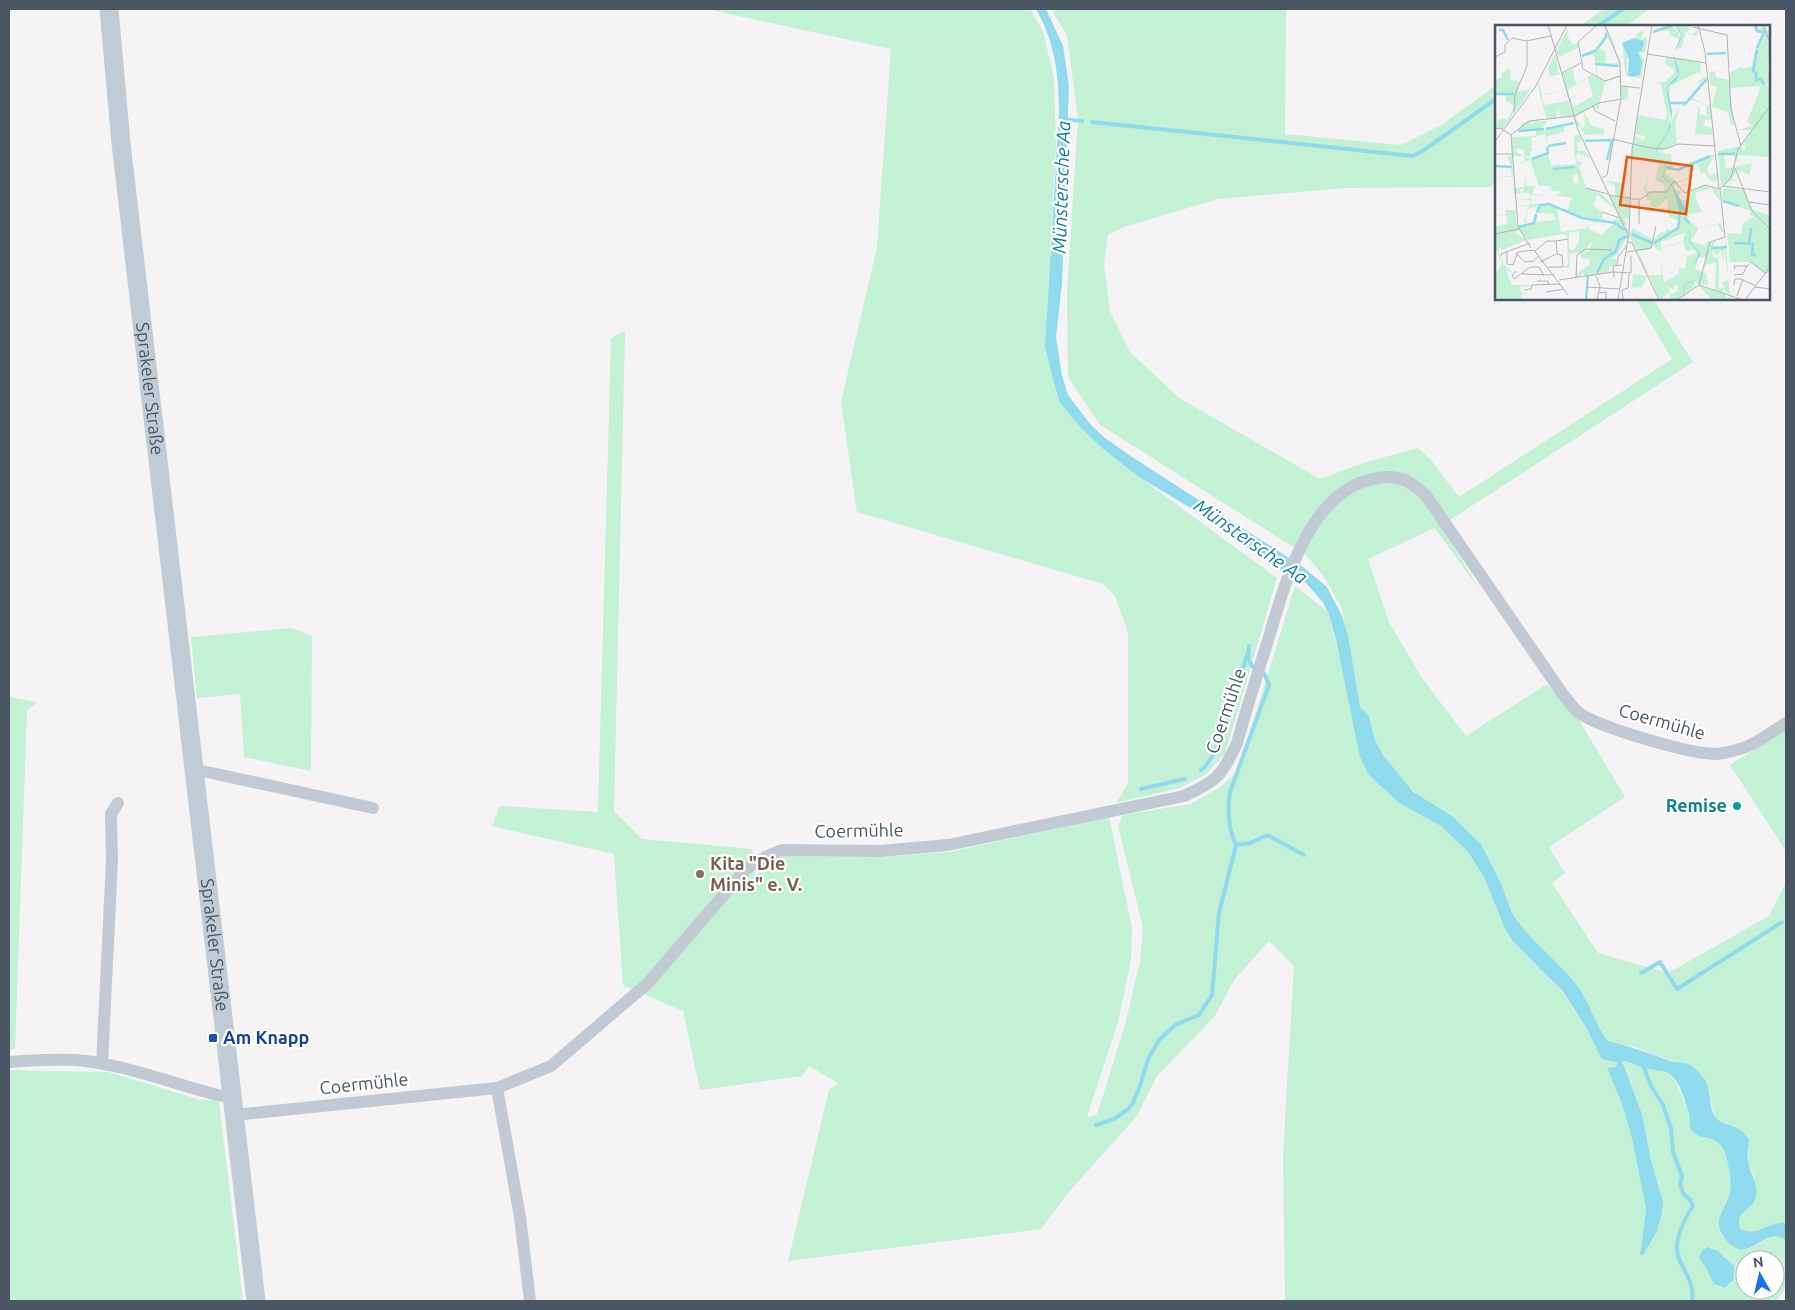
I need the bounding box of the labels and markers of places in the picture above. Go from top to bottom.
place label: Remise [1666,795,1727,815]
marker: Remise [1731,800,1743,812]
place label: Kita "Die Minis" e. V. [710,853,802,894]
marker: Kita "Die Minis" e. V. [694,868,706,880]
place label: Am Knapp [223,1027,309,1047]
marker: Am Knapp [207,1032,219,1044]

